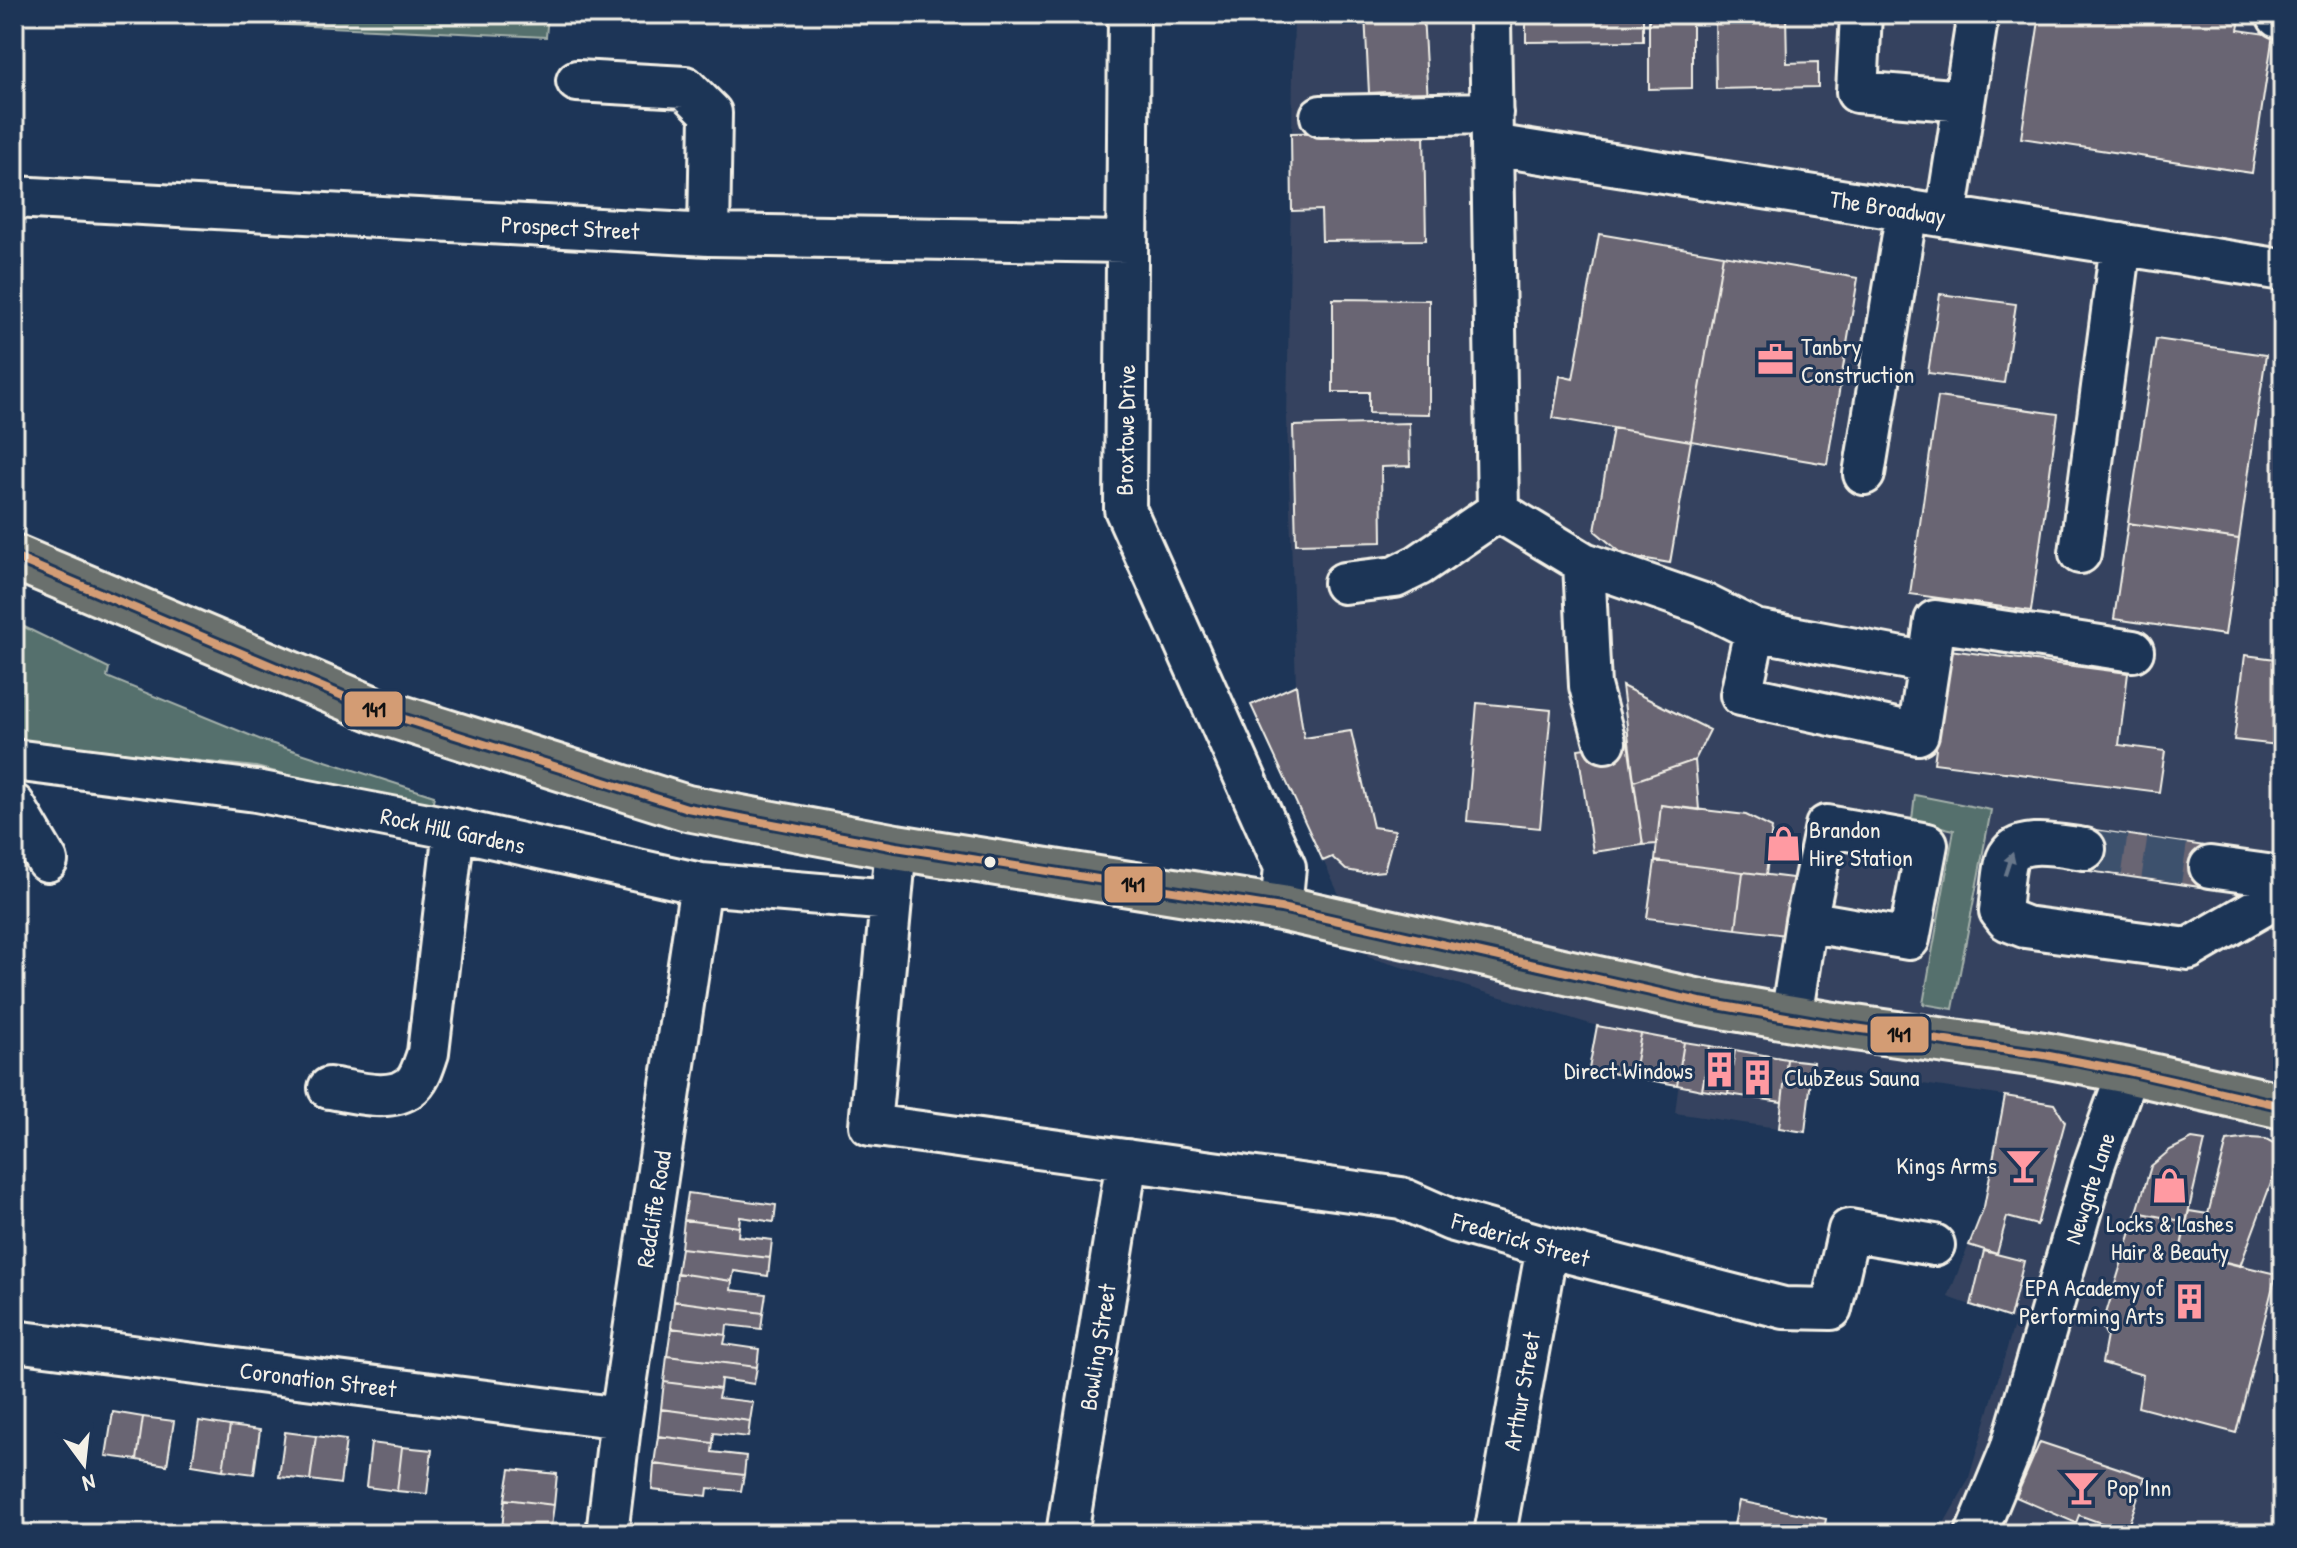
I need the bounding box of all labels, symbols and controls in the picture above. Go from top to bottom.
street label: The Broadway [1828,182,1948,232]
street label: Prospect Street [500,207,641,247]
place label: Tanbry Construction [1801,330,1914,390]
office icon: Tanbry Construction [1756,341,1794,379]
street label: Broxtowe Drive [1108,364,1142,496]
line badge: 141 [343,690,404,728]
text: 141 [362,694,386,724]
street label: Rock Hill Gardens [378,799,528,861]
place label: Brandon Hire Station [1809,813,1913,873]
shop icon: Brandon Hire Station [1764,824,1802,862]
one-way arrow [2003,852,2016,876]
unlabelled marker [982,854,998,870]
line badge: 141 [1103,865,1164,904]
text: 141 [1121,869,1145,899]
line badge: 141 [1869,1015,1930,1054]
text: 141 [1887,1019,1911,1049]
building icon: Direct Windows [1700,1051,1738,1089]
place label: Direct Windows [1564,1054,1693,1086]
building icon: ClubZeus Sauna [1739,1058,1777,1096]
place label: ClubZeus Sauna [1784,1061,1919,1093]
street label: Newgate Lane [2056,1128,2122,1248]
bar icon: Kings Arms [2004,1146,2042,1184]
street label: Redcliffe Road [628,1148,678,1270]
place label: Kings Arms [1896,1149,1997,1181]
shop icon: Locks & Lashes Hair & Beauty [2151,1167,2189,1205]
street label: Frederick Street [1447,1204,1594,1274]
place label: Locks & Lashes Hair & Beauty [2106,1207,2234,1267]
place label: EPA Academy of Performing Arts [2019,1271,2164,1331]
street label: Bowling Street [1071,1281,1123,1413]
building icon: EPA Academy of Performing Arts [2171,1282,2209,1320]
street label: Arthur Street [1495,1329,1547,1453]
street label: Coronation Street [238,1354,399,1405]
north arrow [44,1424,124,1504]
text: N [79,1467,99,1499]
bar icon: Pop Inn [2062,1468,2100,1506]
place label: Pop Inn [2107,1471,2171,1503]

